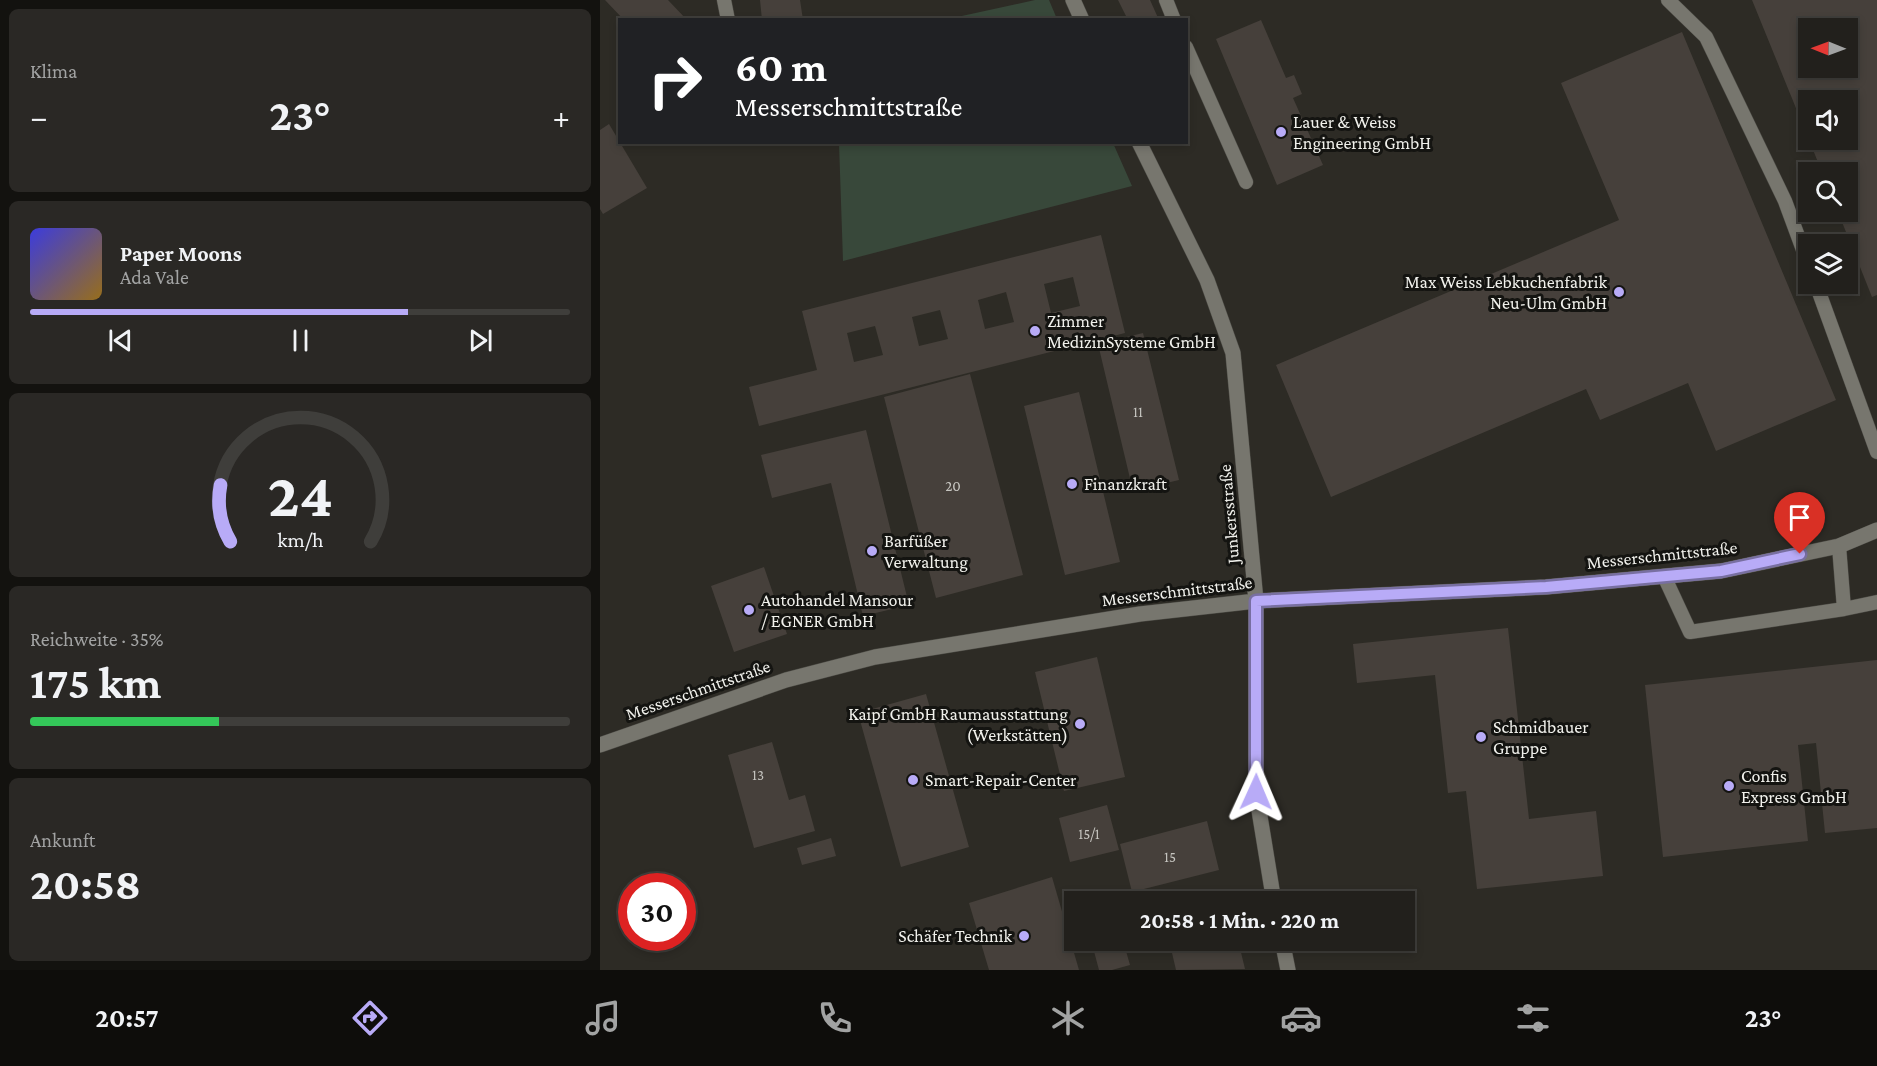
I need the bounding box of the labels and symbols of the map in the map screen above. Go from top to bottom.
north arrow [1798,18,1858,78]
place label: Lauer & Weiss Engineering GmbH [1293,112,1431,153]
marker: Lauer & Weiss Engineering GmbH [1274,125,1288,139]
place label: Max Weiss Lebkuchenfabrik Neu-Ulm GmbH [1405,272,1607,313]
marker: Max Weiss Lebkuchenfabrik Neu-Ulm GmbH [1612,285,1626,299]
place label: Zimmer MedizinSysteme GmbH [1047,311,1216,352]
marker: Zimmer MedizinSysteme GmbH [1028,324,1042,338]
house number: 11 [1133,404,1143,420]
street label: Junkersstraße [1215,463,1243,567]
place label: Finanzkraft [1084,474,1168,494]
marker: Finanzkraft [1065,477,1079,491]
house number: 20 [945,478,961,494]
pin [1774,492,1825,554]
place label: Barfüßer Verwaltung [884,531,968,572]
street label: Messerschmittstraße [1586,537,1738,573]
marker: Barfüßer Verwaltung [865,544,879,558]
street label: Messerschmittstraße [1101,572,1254,610]
place label: Autohandel Mansour / EGNER GmbH [761,590,914,631]
marker: Autohandel Mansour / EGNER GmbH [742,603,756,617]
street label: Messerschmittstraße [623,656,773,724]
place label: Kaipf GmbH Raumausstattung (Werkstätten) [848,704,1068,746]
marker: Kaipf GmbH Raumausstattung (Werkstätten) [1073,717,1087,731]
place label: Schmidbauer Gruppe [1493,717,1589,758]
marker: Schmidbauer Gruppe [1474,730,1488,744]
position arrow [1224,760,1288,824]
place label: Confis Express GmbH [1741,766,1847,807]
house number: 13 [752,767,764,783]
place label: Smart-Repair-Center [925,770,1077,790]
marker: Smart-Repair-Center [906,773,920,787]
marker: Confis Express GmbH [1722,779,1736,793]
house number: 15/1 [1078,826,1100,842]
house number: 15 [1164,849,1176,865]
speed limit sign: 30 [618,873,696,951]
place label: Schäfer Technik [898,926,1012,946]
marker: Schäfer Technik [1017,929,1031,943]

